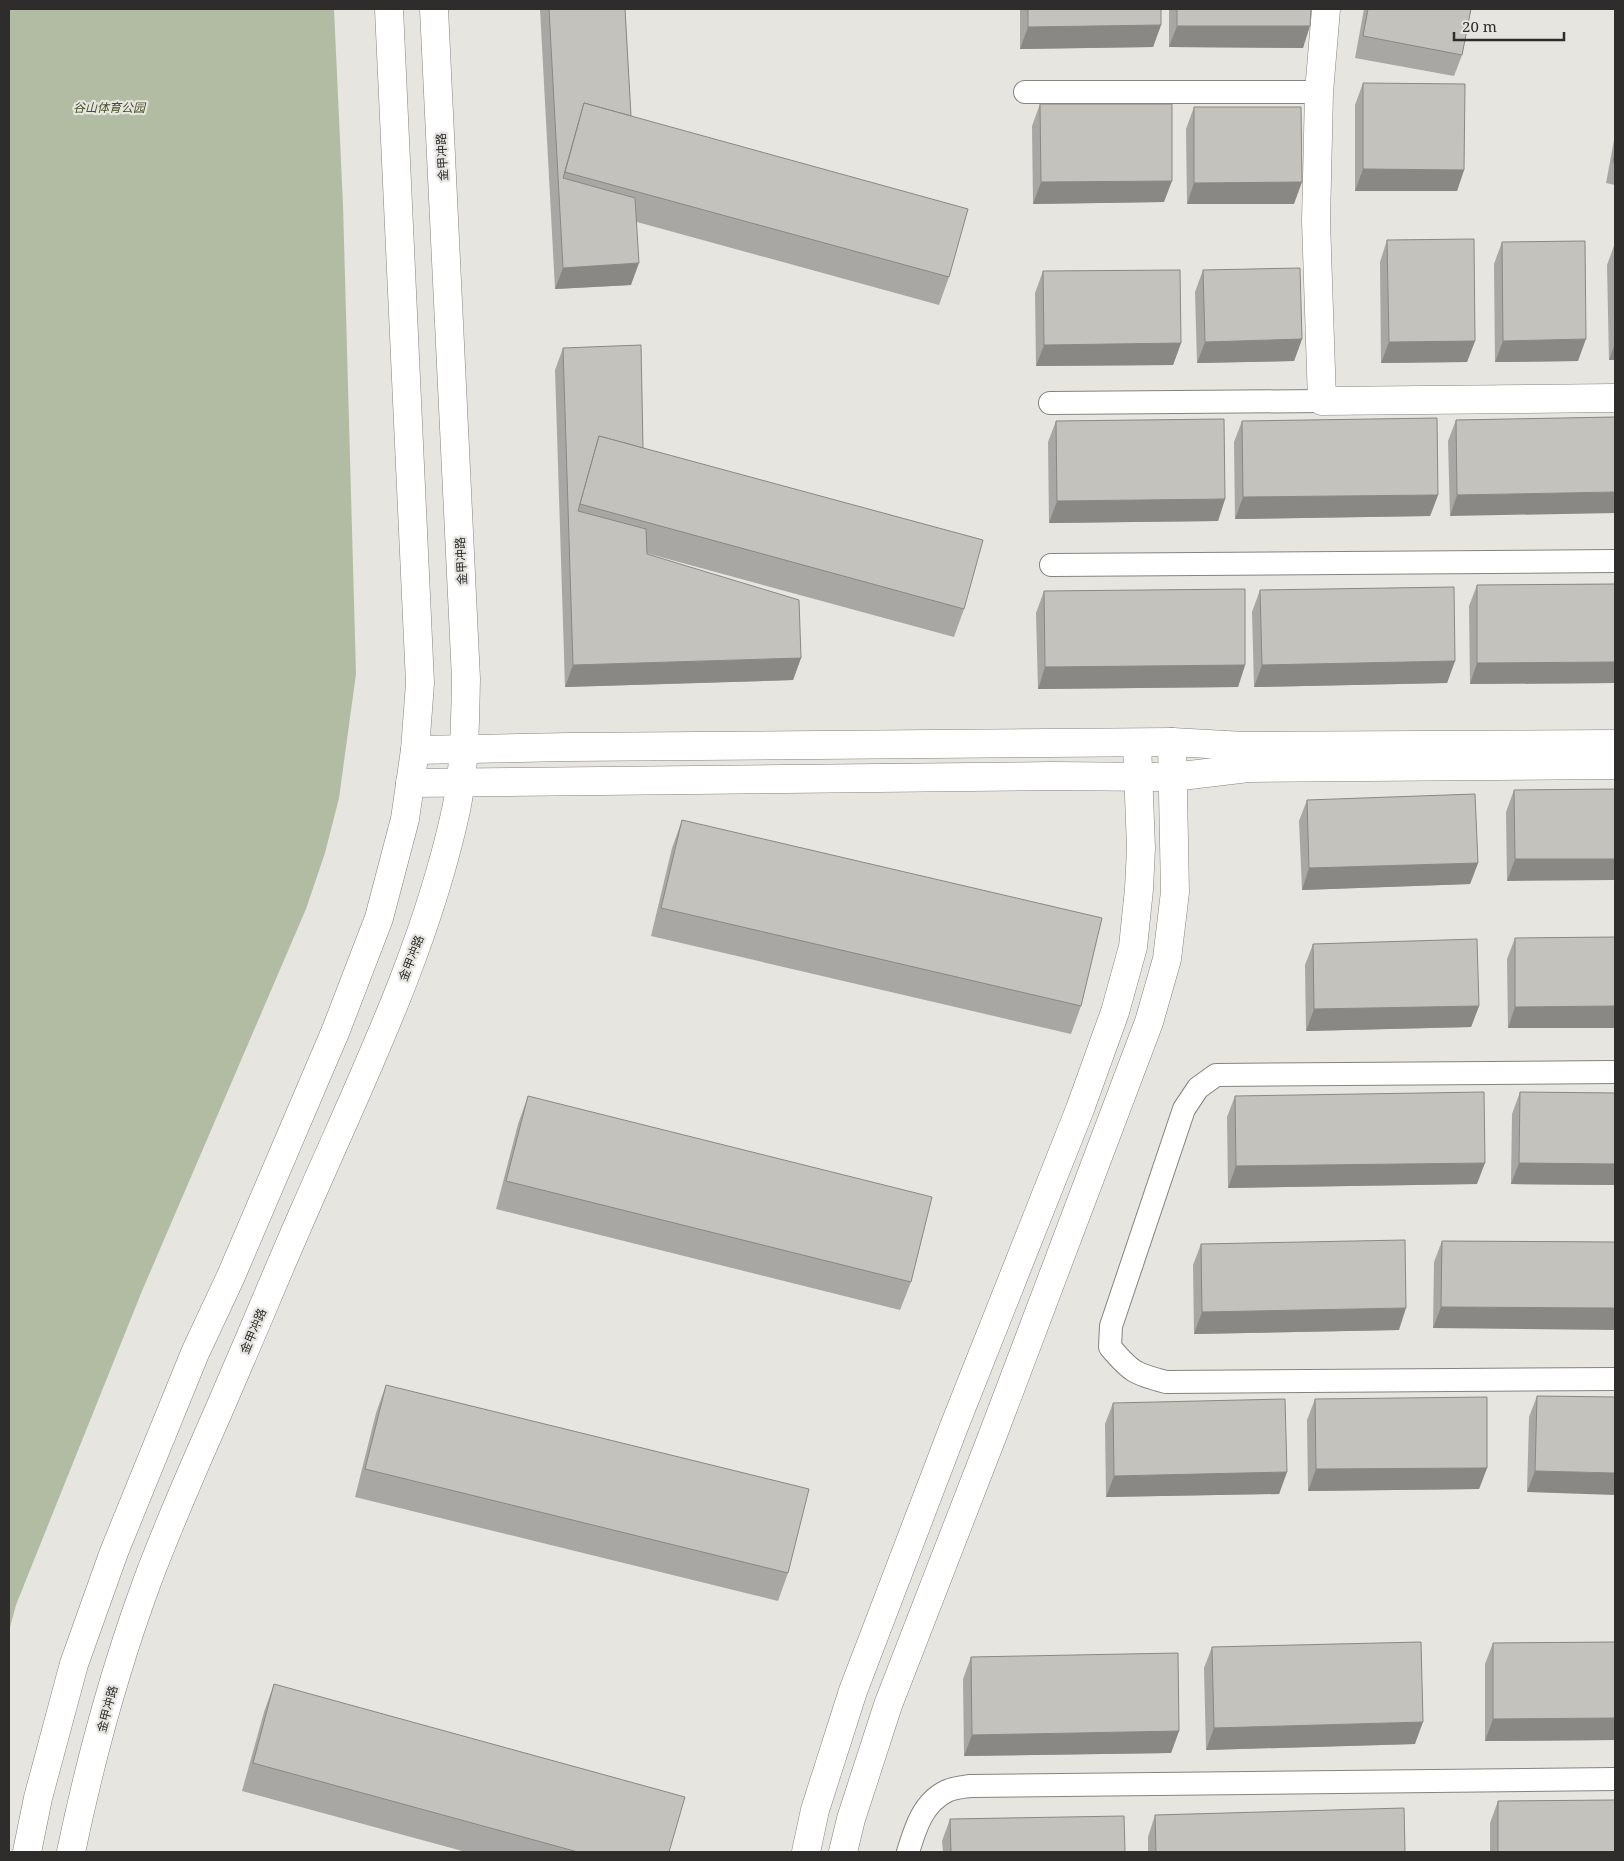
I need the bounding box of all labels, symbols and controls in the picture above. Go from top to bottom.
scale bar [1454,10,1564,42]
text: 20 m [1462,16,1497,36]
park label: 谷山体育公园 [73,99,147,116]
street label: 金甲冲路 [432,133,452,181]
street label: 金甲冲路 [451,537,471,585]
street label: 金甲冲路 [394,933,428,983]
street label: 金甲冲路 [236,1306,270,1356]
street label: 金甲冲路 [93,1684,121,1734]

